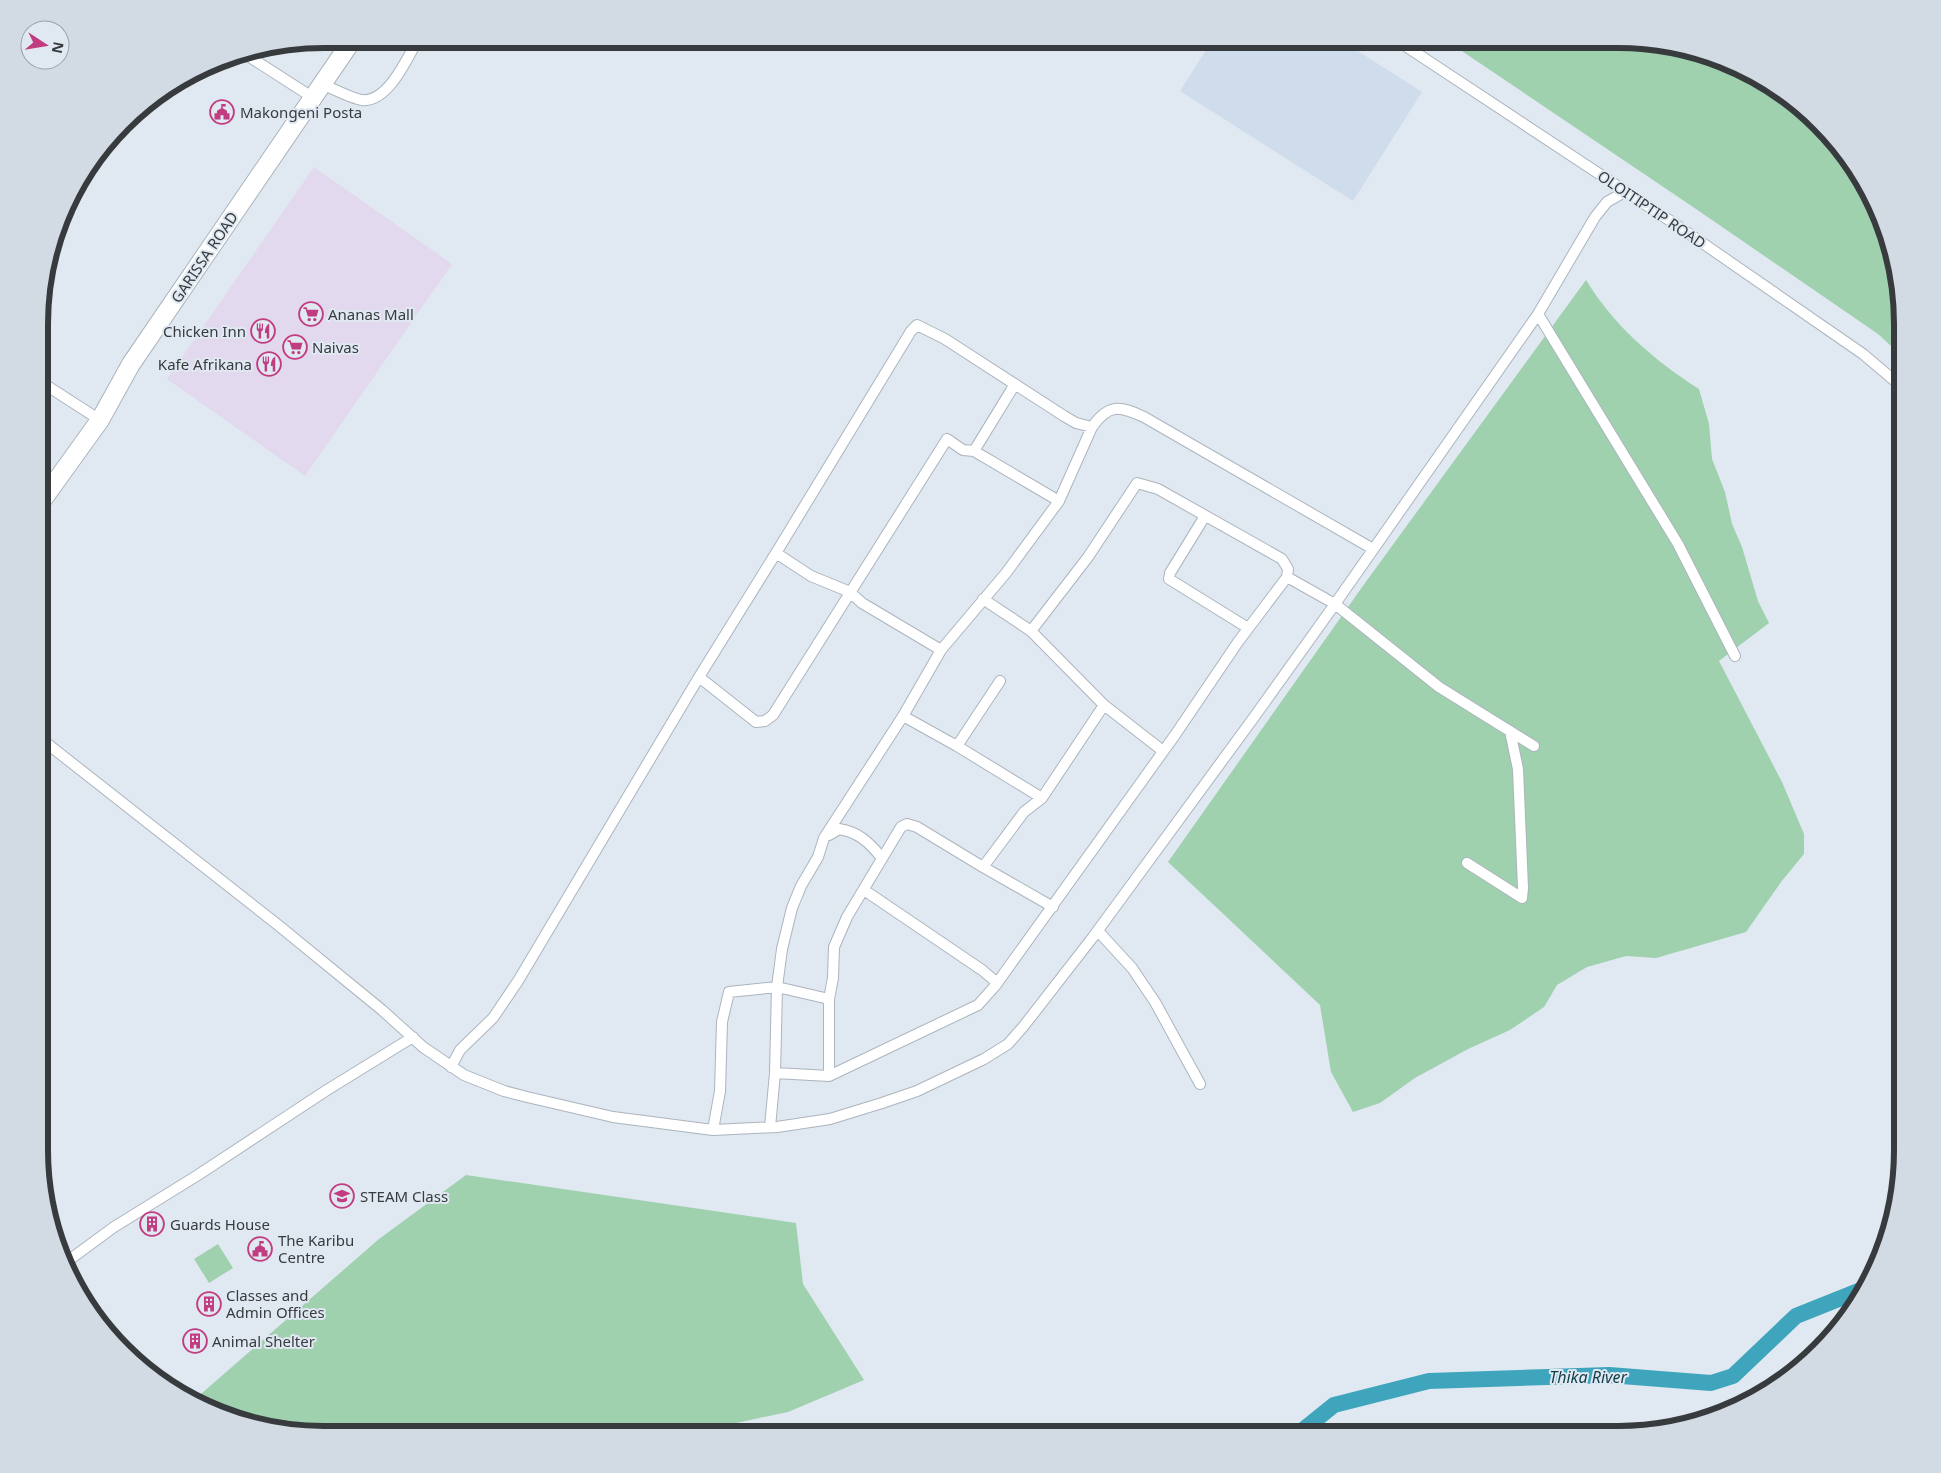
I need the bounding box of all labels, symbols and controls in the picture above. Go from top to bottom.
north arrow [20,20,70,70]
text: N [48,40,69,55]
public building icon: Makongeni Posta [209,99,235,125]
place label: Makongeni Posta [240,102,362,122]
street label: OLOITIPTIP ROAD [1594,165,1710,253]
street label: GARISSA ROAD [166,207,242,307]
supermarket icon: Ananas Mall [298,301,324,327]
place label: Ananas Mall [328,304,414,324]
restaurant icon: Chicken Inn [250,318,276,344]
place label: Chicken Inn [163,321,246,341]
supermarket icon: Naivas [282,334,308,360]
place label: Naivas [312,337,359,357]
restaurant icon: Kafe Afrikana [256,351,282,377]
place label: Kafe Afrikana [158,354,252,374]
school or university icon: STEAM Class [329,1183,355,1209]
place label: STEAM Class [360,1186,448,1206]
building icon: Guards House [139,1211,165,1237]
place label: Guards House [170,1214,270,1234]
place label: The Karibu Centre [278,1230,354,1267]
public building icon: The Karibu Centre [247,1236,273,1262]
place label: Classes and Admin Offices [226,1285,325,1322]
building icon: Classes and Admin Offices [196,1291,222,1317]
building icon: Animal Shelter [182,1328,208,1354]
place label: Animal Shelter [212,1331,315,1351]
water label: Thika River [1549,1366,1627,1388]

